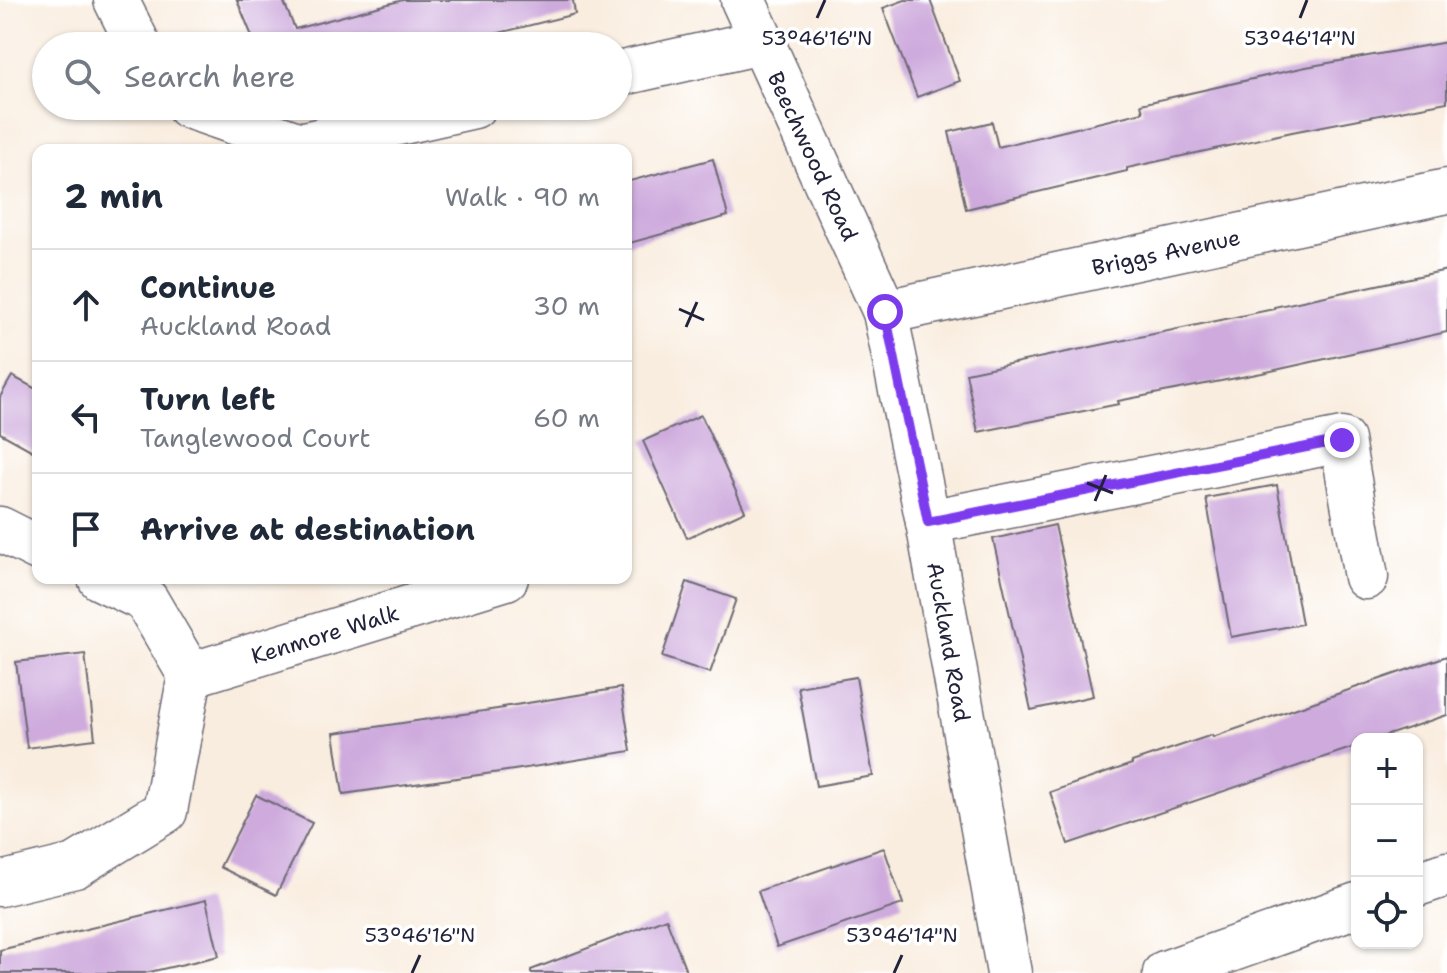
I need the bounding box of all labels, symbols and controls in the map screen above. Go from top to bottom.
text: 53°46'16"N [762,25,872,51]
text: 53°46'14"N [1244,25,1356,51]
search box [32,32,632,120]
icon: search [60,54,104,98]
text: Search here [124,56,295,97]
street label: Beechwood Road [761,67,864,246]
text: 2 min [64,173,163,219]
text: Walk · 90 m [445,179,600,214]
street label: Briggs Avenue [1089,223,1243,282]
text: Continue [140,267,276,308]
icon: ahead [64,283,108,327]
text: 30 m [533,288,600,323]
route start [867,294,903,330]
text: Auckland Road [140,308,331,343]
text: Turn left [140,379,275,420]
icon: left [64,395,108,439]
text: 60 m [533,400,600,435]
text: Tanglewood Court [140,420,371,455]
route end [1324,422,1360,458]
icon: arrive [64,507,108,551]
text: Arrive at destination [140,509,475,550]
street label: Auckland Road [920,560,977,724]
street label: Kenmore Walk [248,598,403,671]
map controls [1351,733,1423,949]
button: + [1351,733,1423,805]
button: − [1351,805,1423,877]
button: locate [1351,877,1423,949]
text: 53°46'16"N [365,922,475,948]
text: 53°46'14"N [846,922,958,948]

